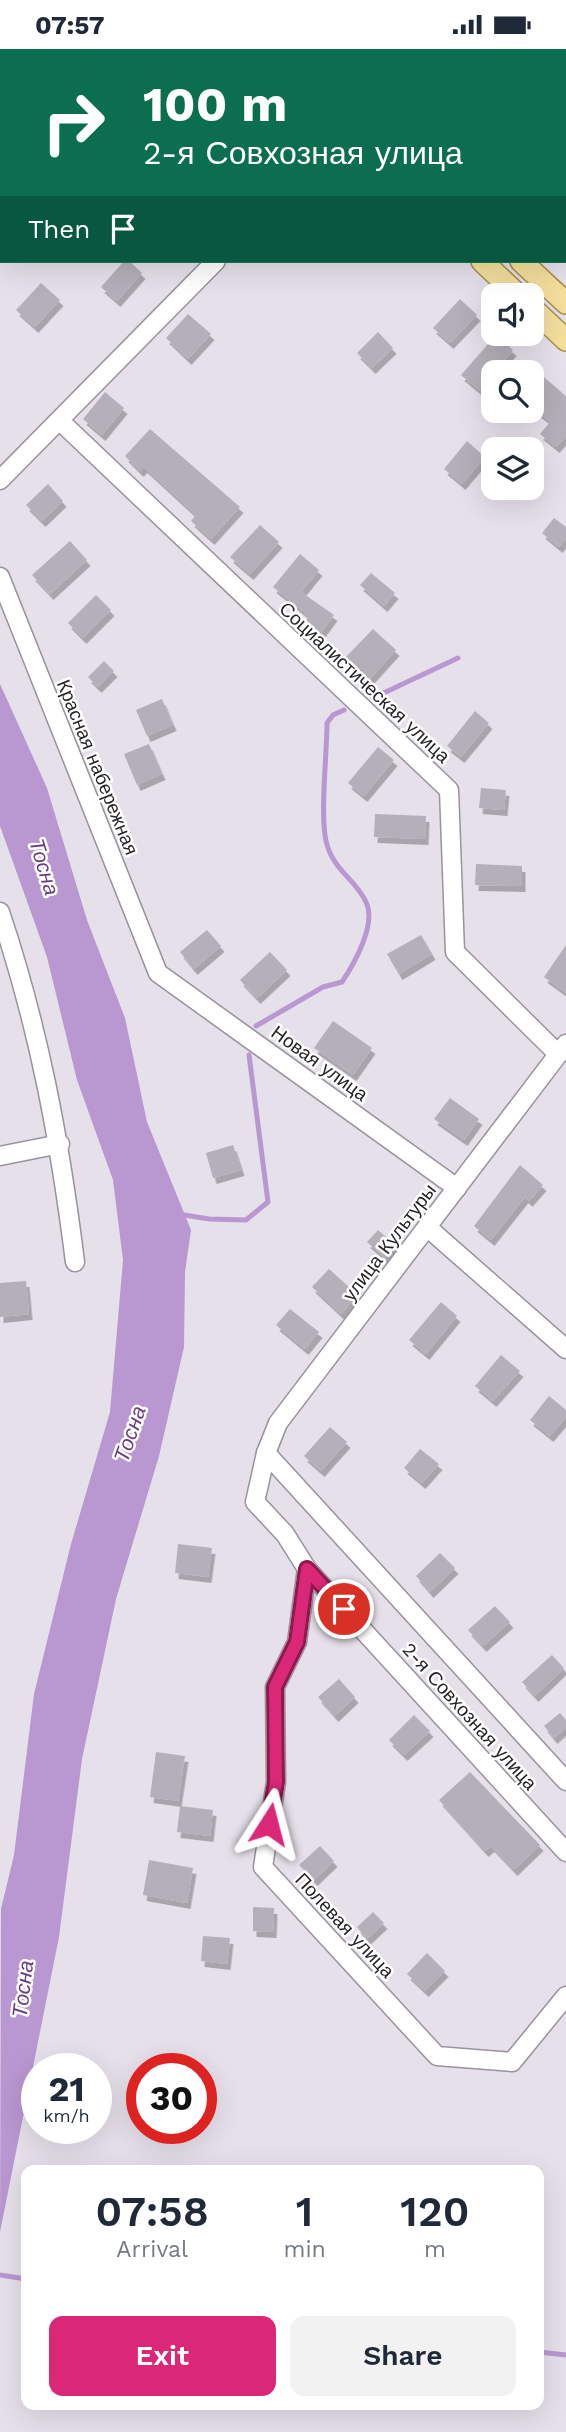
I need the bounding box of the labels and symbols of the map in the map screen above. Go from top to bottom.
street label: Социалистическая улица [274,597,455,768]
street label: Красная набережная [52,676,143,858]
water label: Тосна [24,836,65,898]
street label: Новая улица [267,1021,373,1106]
street label: улица Культуры [338,1179,441,1305]
water label: Тосна [108,1403,151,1465]
pin [314,1579,374,1639]
street label: 2-я Совхозная улица [398,1638,542,1795]
position arrow [232,1787,306,1861]
street label: Полевая улица [290,1868,399,1983]
water label: Тосна [7,1959,38,2019]
speed limit sign: 30 [126,2053,217,2144]

